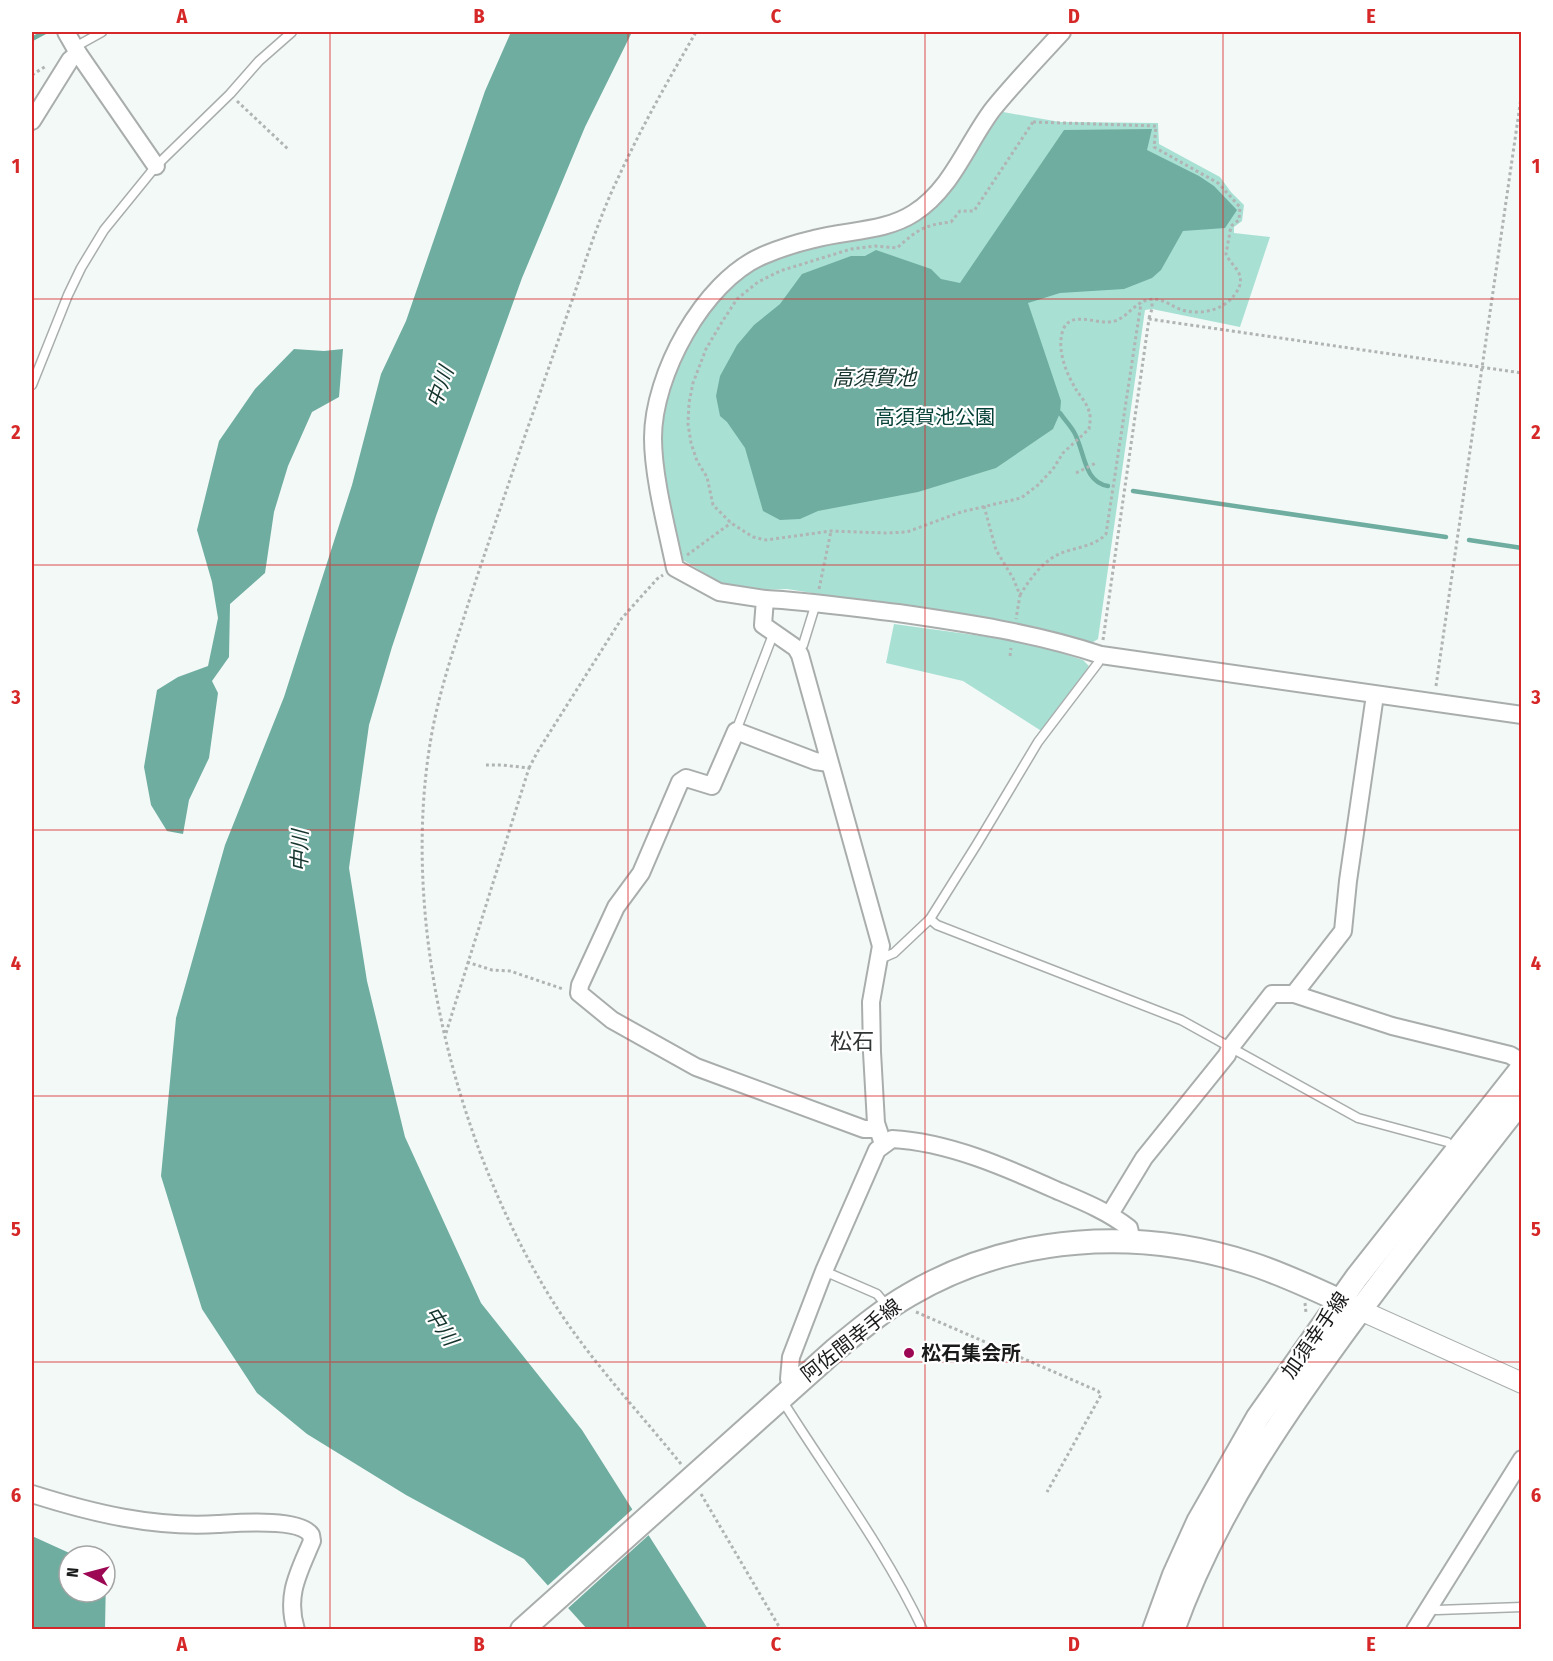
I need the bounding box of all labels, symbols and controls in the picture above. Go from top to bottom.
text: A [176,4,189,28]
text: B [473,4,485,28]
text: C [771,4,782,28]
text: D [1068,4,1080,28]
text: E [1366,4,1376,28]
text: 1 [12,154,20,178]
text: 1 [1532,154,1540,178]
water label: 中川 [421,361,460,411]
water label: 高須賀池 [832,365,918,391]
park label: 高須賀池公園 [875,405,995,429]
text: 2 [10,420,21,444]
text: 2 [1530,420,1541,444]
text: 3 [10,685,21,709]
text: 3 [1530,685,1541,709]
water label: 中川 [287,828,313,872]
text: 4 [11,951,21,975]
text: 4 [1531,951,1541,975]
district label: 松石 [830,1028,874,1055]
text: 5 [11,1217,21,1241]
text: 5 [1531,1217,1541,1241]
street label: 加須幸手線 [1276,1287,1354,1383]
street label: 阿佐間幸手線 [796,1294,906,1386]
water label: 中川 [419,1301,464,1352]
place label: 松石集会所 [921,1341,1021,1365]
marker: 松石集会所 [902,1346,916,1360]
text: 6 [11,1483,21,1507]
text: 6 [1531,1483,1541,1507]
north arrow [57,1544,117,1604]
text: N [63,1567,83,1578]
text: A [176,1632,189,1656]
text: B [473,1632,485,1656]
text: C [771,1632,782,1656]
text: D [1068,1632,1080,1656]
text: E [1366,1632,1376,1656]

